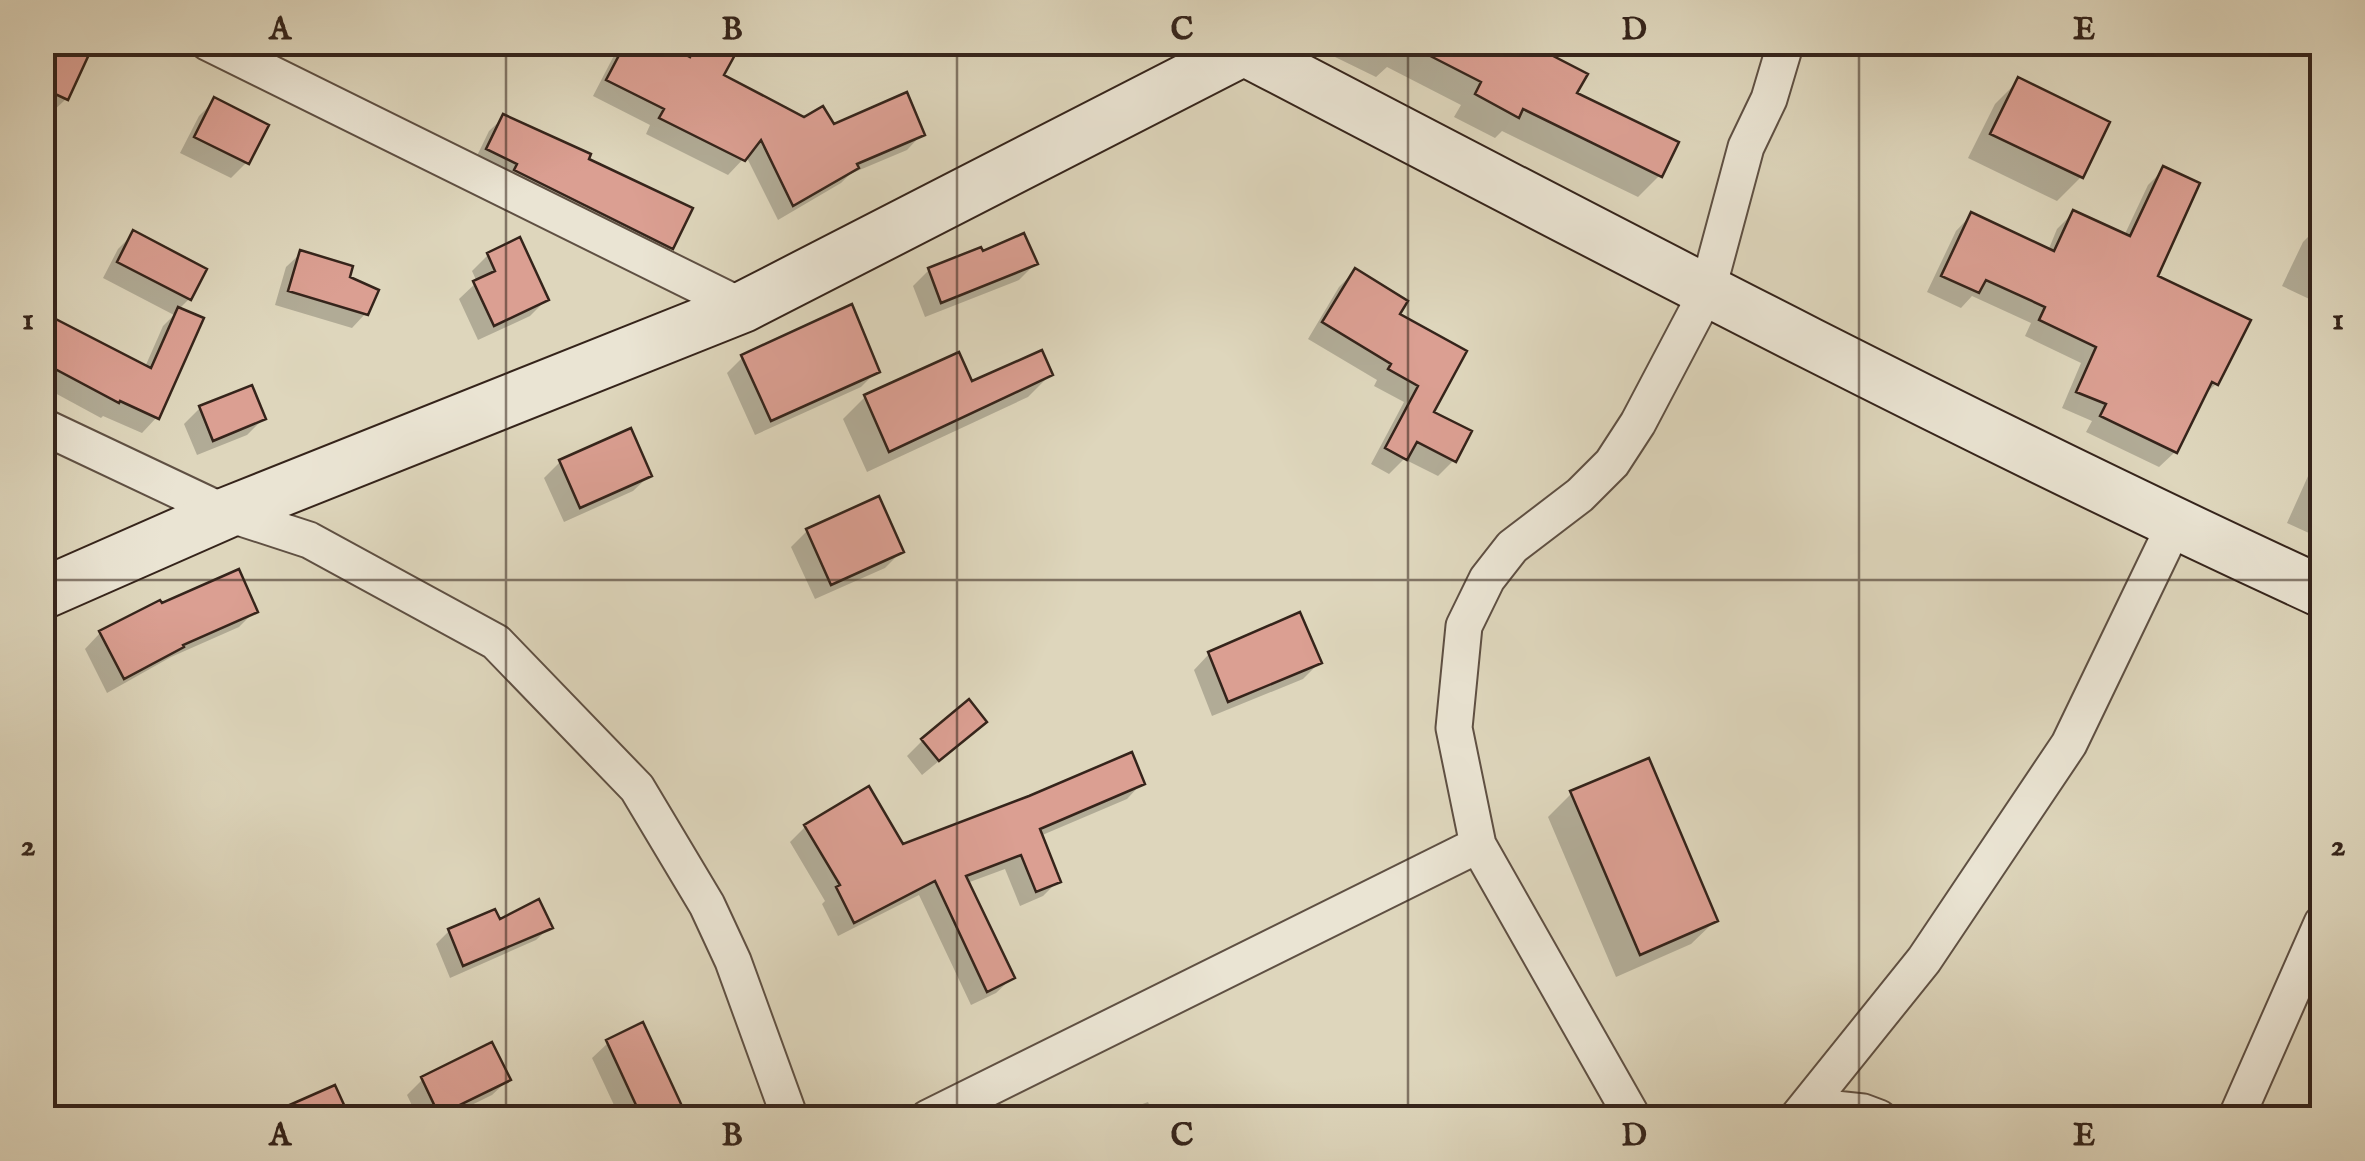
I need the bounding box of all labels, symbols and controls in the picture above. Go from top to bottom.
text: A [267,10,292,51]
text: B [721,10,743,51]
text: C [1171,10,1194,51]
text: D [1621,10,1647,51]
text: E [2073,10,2095,51]
text: 1 [22,300,34,341]
text: 1 [2332,300,2344,341]
text: 2 [20,826,36,867]
text: 2 [2330,826,2346,867]
text: A [267,1116,292,1157]
text: B [721,1116,743,1157]
text: C [1171,1116,1194,1157]
text: D [1621,1116,1647,1157]
text: E [2073,1116,2095,1157]

